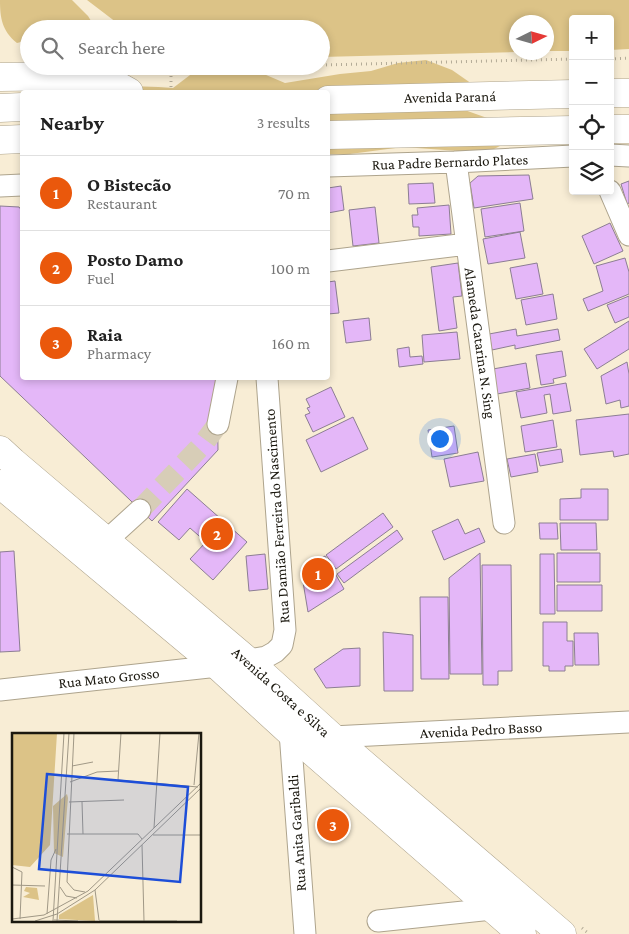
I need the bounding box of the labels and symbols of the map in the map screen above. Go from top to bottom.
north arrow [509,15,554,60]
street label: Avenida Paraná [404,88,496,106]
street label: Rua Padre Bernardo Plates [372,151,529,173]
street label: Alameda Catarina N. Sing [460,266,499,420]
street label: Rua Damião Ferreira do Nascimento [262,408,292,624]
your location [427,426,453,452]
pin: 2 [201,515,233,553]
pin: 1 [302,555,334,593]
street label: Avenida Costa e Silva [229,644,333,740]
street label: Rua Mato Grosso [58,665,160,691]
street label: Avenida Pedro Basso [419,719,543,741]
inset map [12,733,201,922]
street label: Rua Anita Garibaldi [285,774,309,892]
pin: 3 [317,806,349,844]

